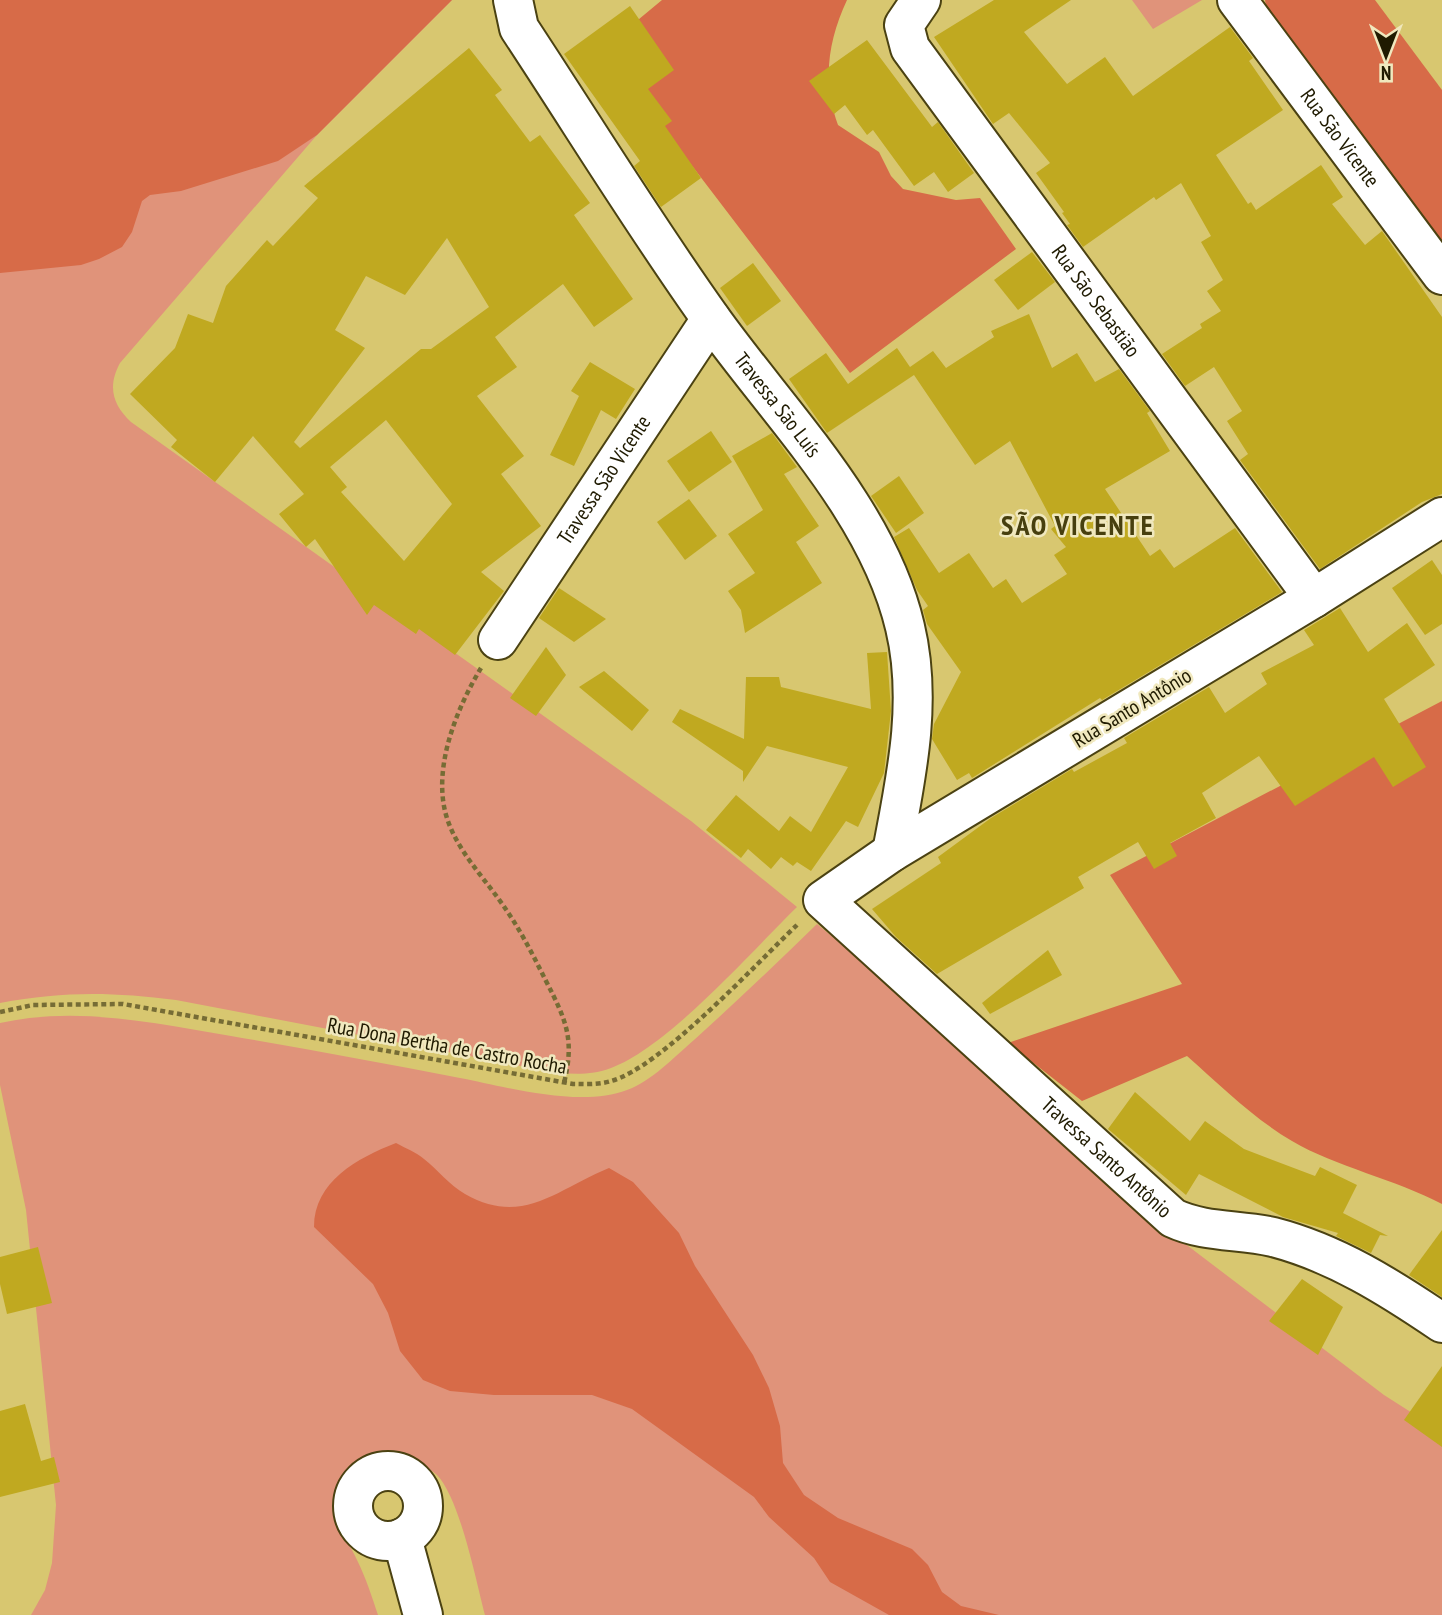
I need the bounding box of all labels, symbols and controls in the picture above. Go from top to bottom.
north arrow [1351,21,1421,91]
text: N [1381,61,1391,85]
street label: Rua São Vicente [1295,83,1386,192]
street label: Rua São Sebastião [1046,239,1147,362]
street label: Travessa São Luís [728,347,827,463]
street label: Travessa São Vicente [551,410,656,550]
district label: SÃO VICENTE [1001,506,1155,543]
street label: Rua Santo Antônio [1067,662,1196,754]
street label: Rua Dona Bertha de Castro Rocha [325,1011,569,1080]
street label: Travessa Santo Antônio [1036,1091,1178,1223]

